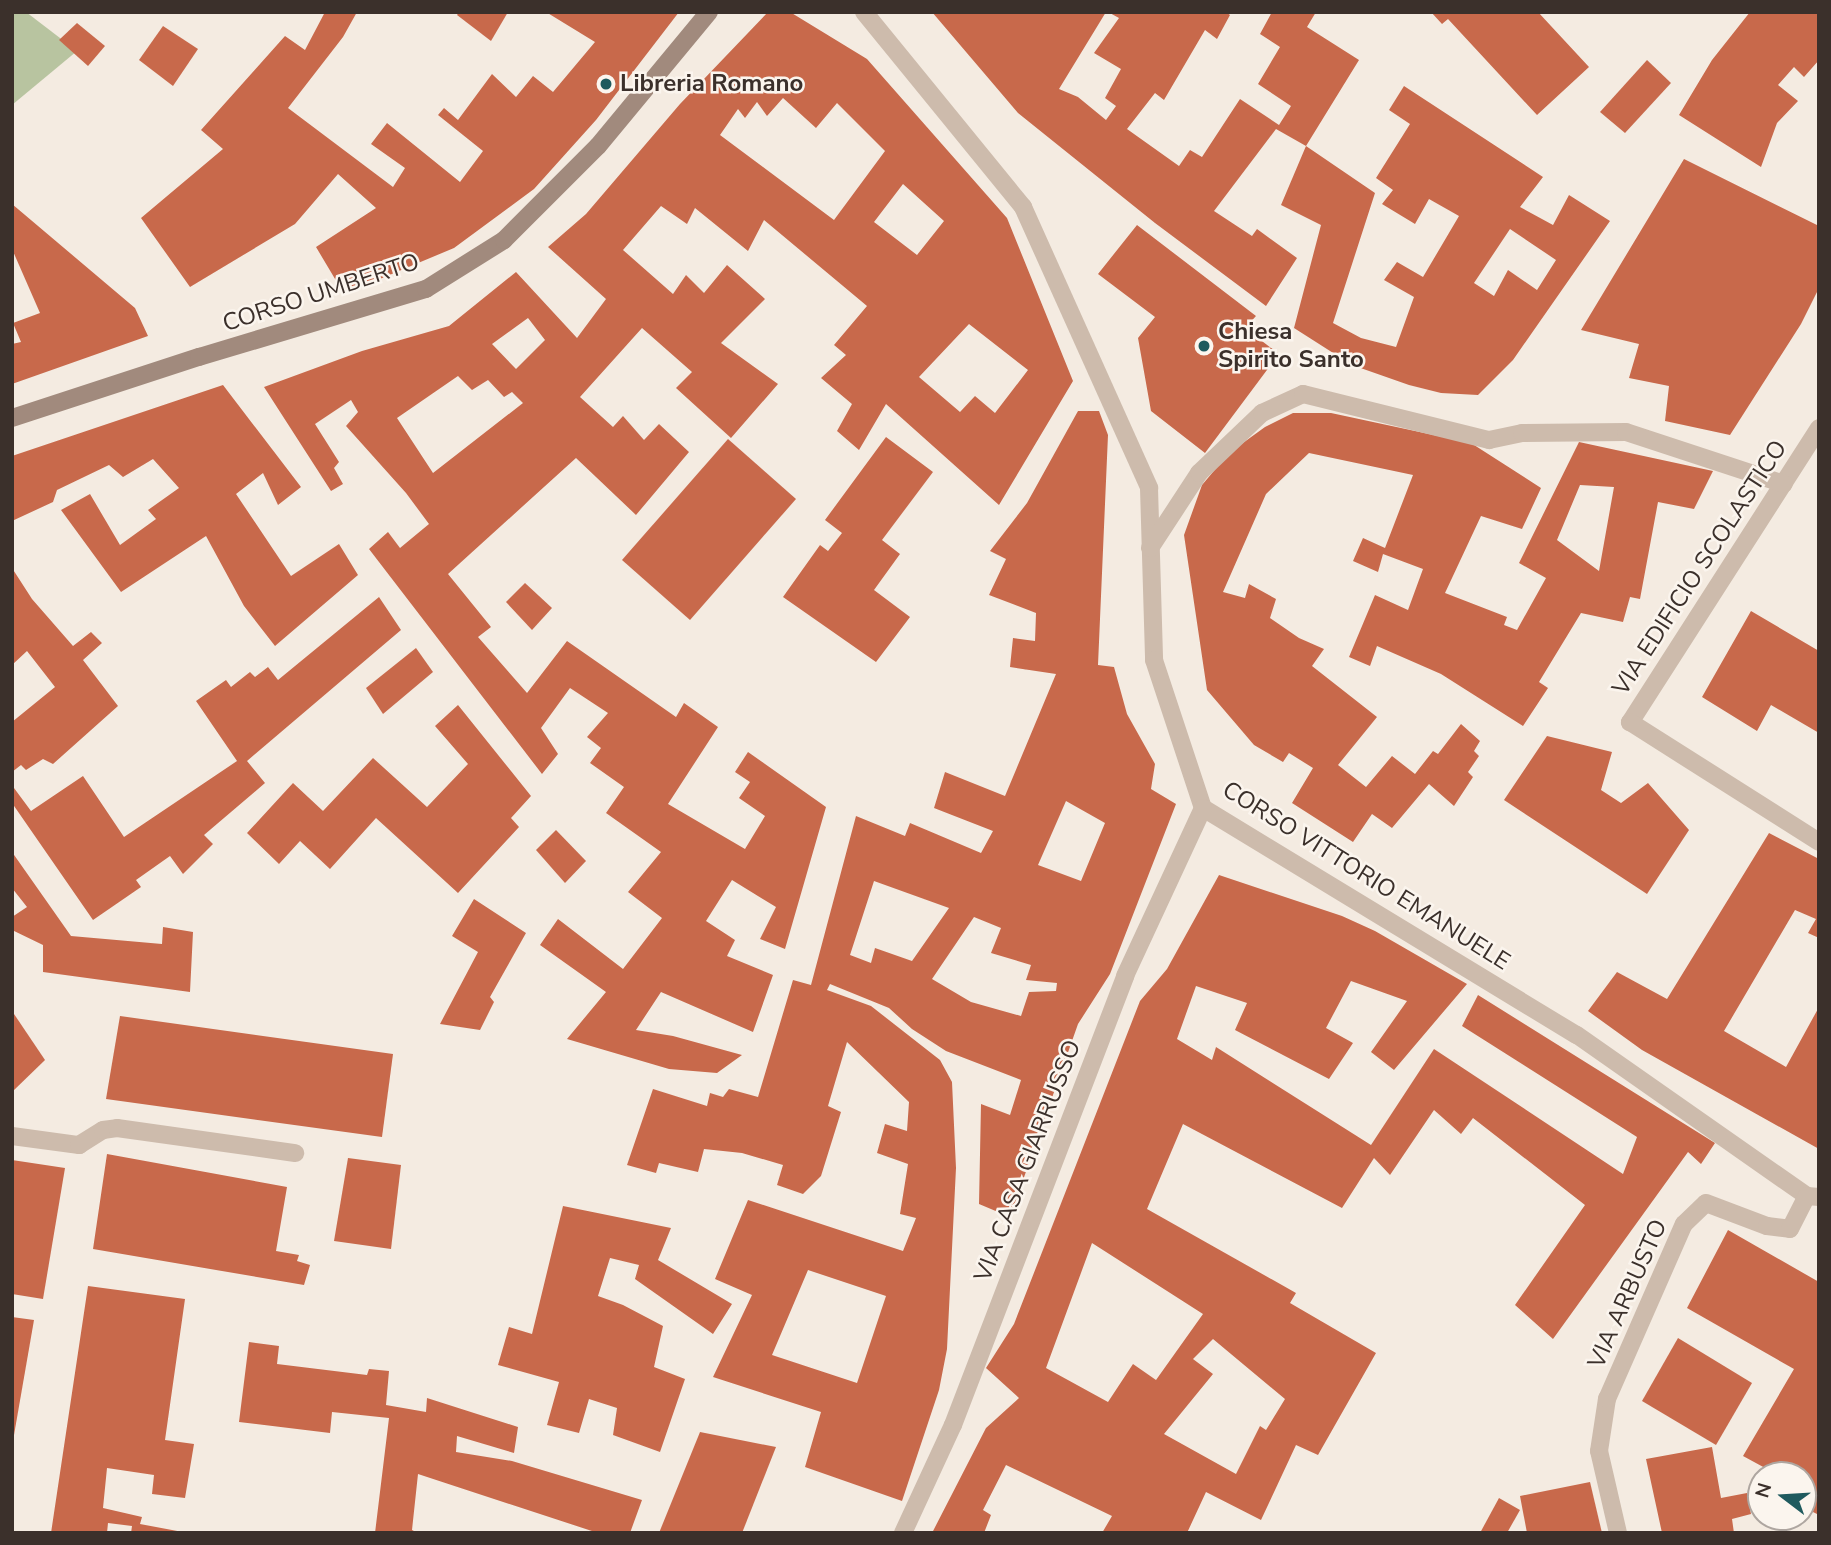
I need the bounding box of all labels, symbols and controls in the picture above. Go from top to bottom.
place label: Libreria Romano [620,70,803,98]
marker: Libreria Romano [598,76,614,92]
street label: CORSO UMBERTO [219,248,423,338]
place label: Chiesa Spirito Santo [1218,318,1364,374]
marker: Chiesa Spirito Santo [1196,338,1212,354]
street label: VIA EDIFICIO SCOLASTICO [1607,435,1793,701]
street label: CORSO VITTORIO EMANUELE [1217,775,1515,977]
street label: VIA CASA GIARRUSSO [969,1036,1087,1286]
street label: VIA ARBUSTO [1582,1215,1674,1373]
north arrow [1747,1461,1817,1531]
text: N [1749,1480,1778,1501]

